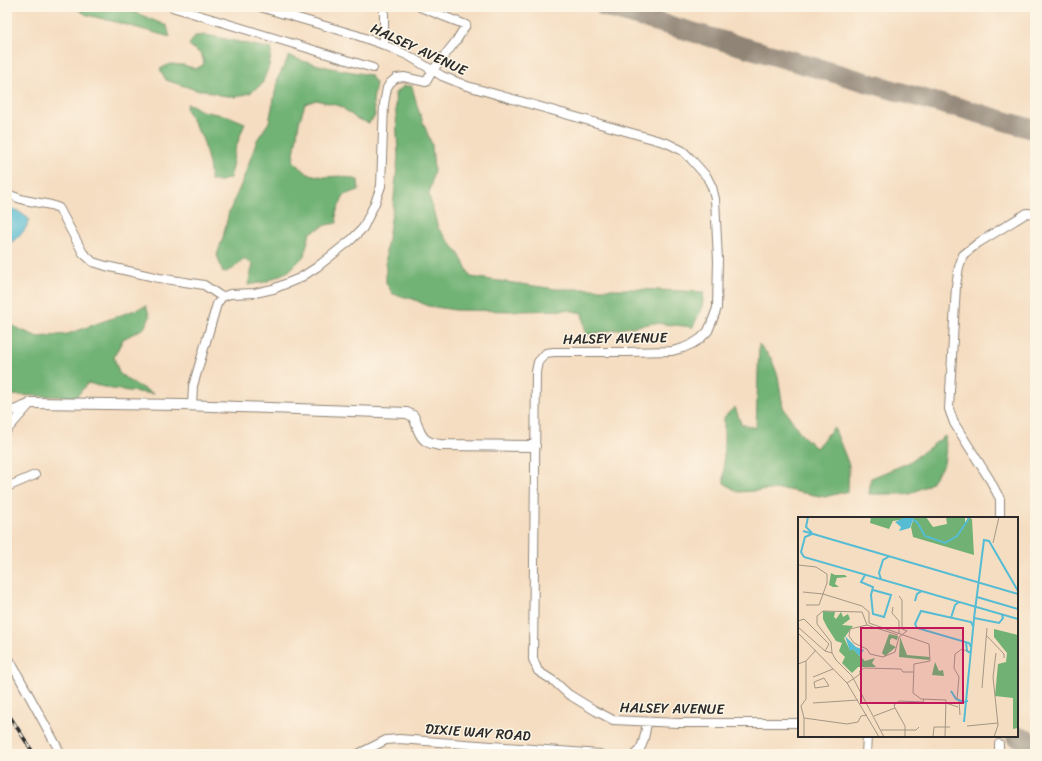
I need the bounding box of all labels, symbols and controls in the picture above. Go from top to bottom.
street label: HALSEY AVENUE [366,16,472,83]
street label: HALSEY AVENUE [563,325,669,352]
inset map [798,517,1018,737]
street label: HALSEY AVENUE [620,695,726,722]
street label: DIXIE WAY ROAD [424,716,532,749]

